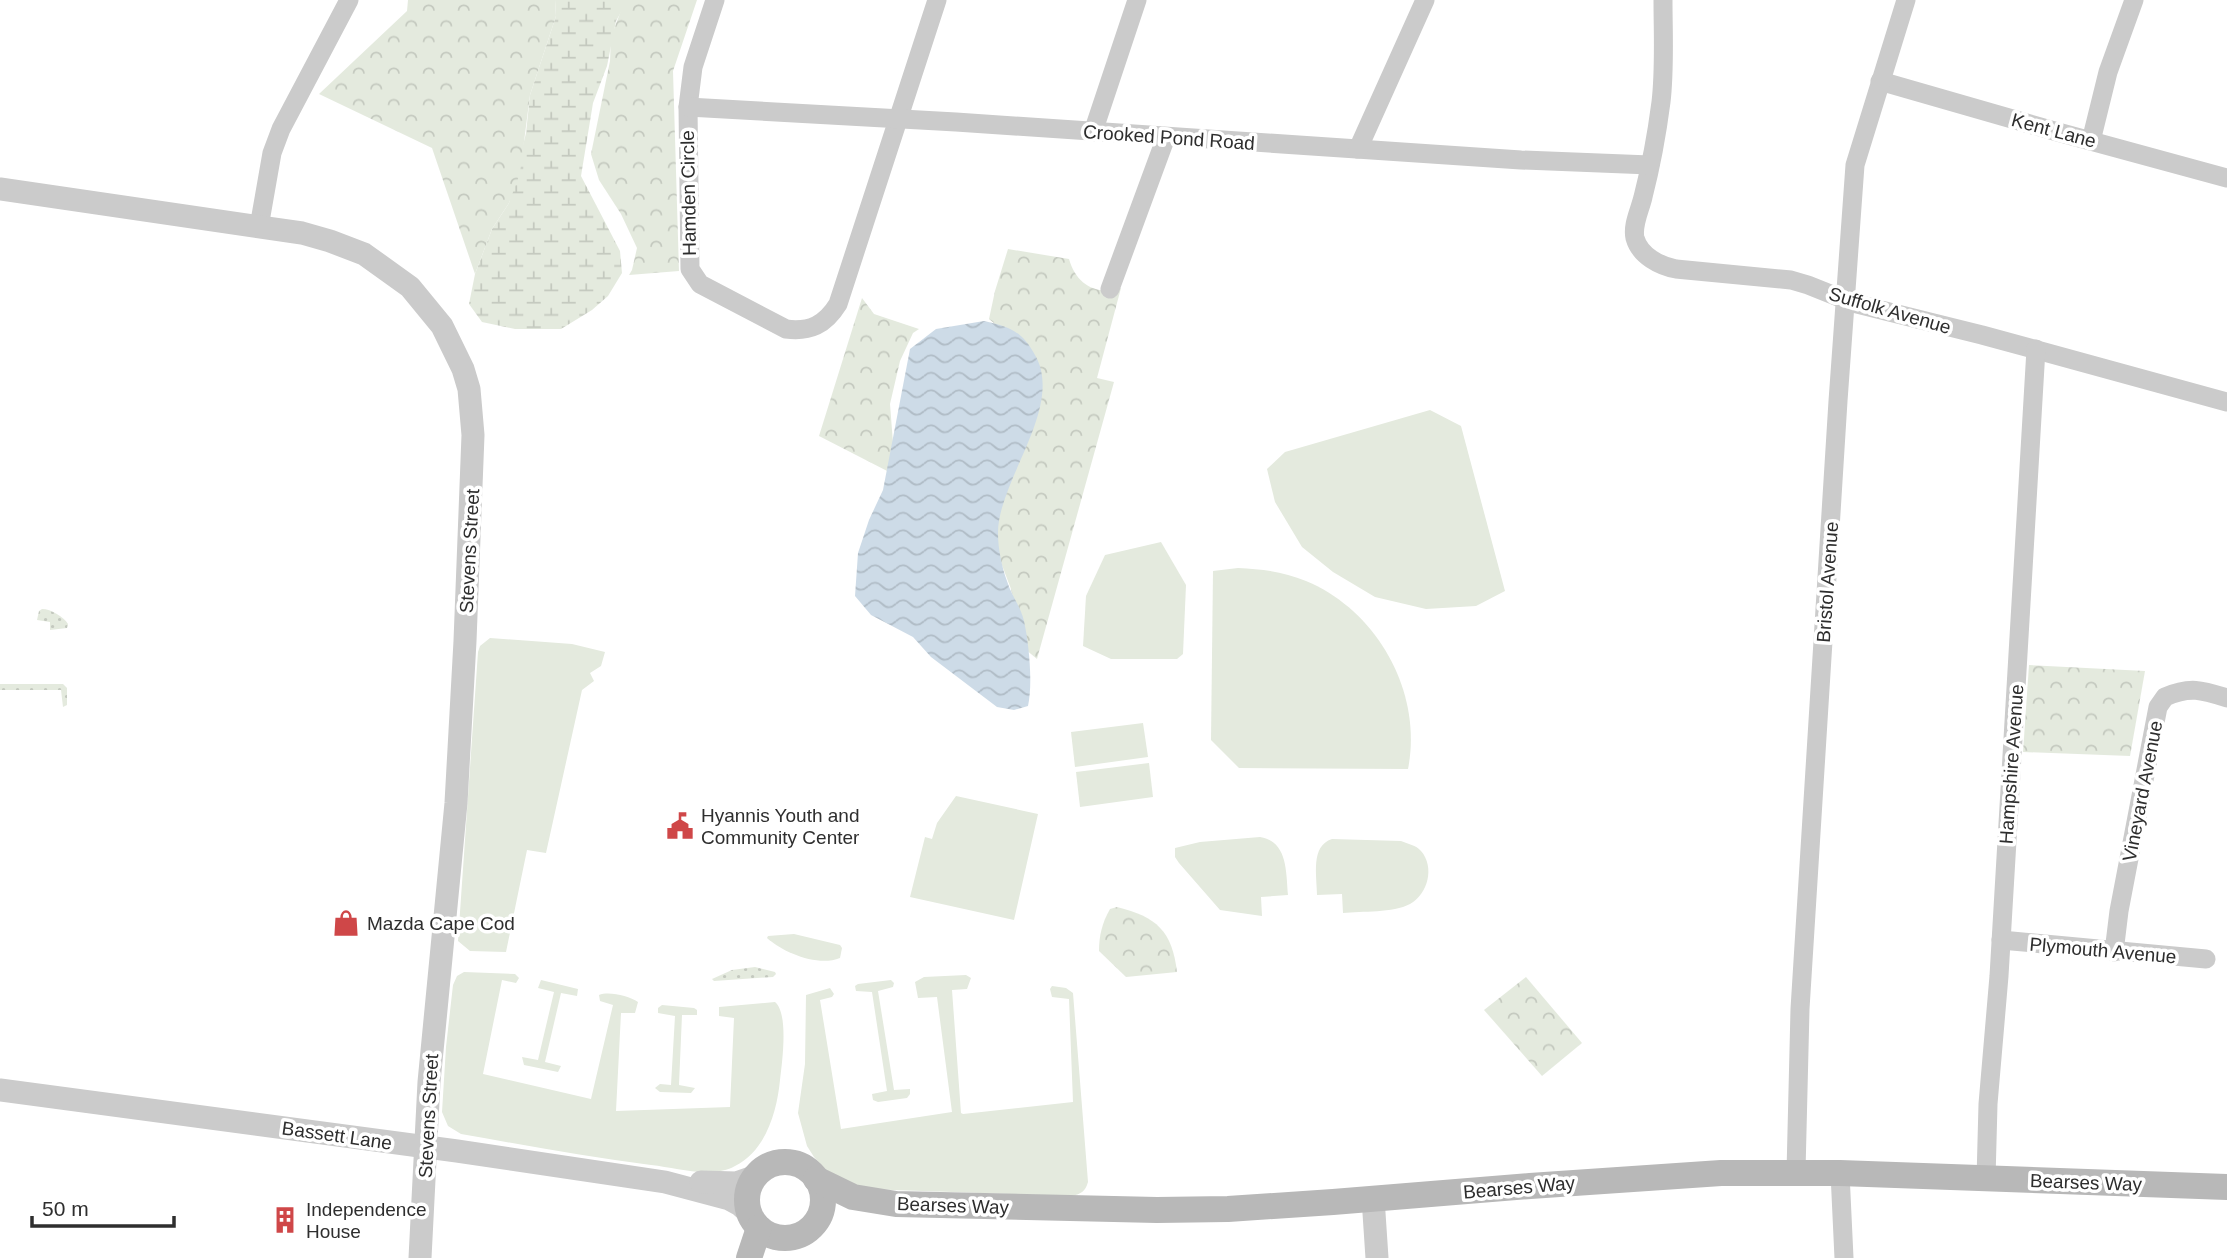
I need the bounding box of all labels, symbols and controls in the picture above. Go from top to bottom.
street label: Kent Lane [2009,109,2098,152]
street label: Crooked Pond Road [1082,121,1256,154]
street label: Hamden Circle [677,130,700,256]
street label: Suffolk Avenue [1826,283,1953,338]
street label: Stevens Street [456,488,483,614]
street label: Bristol Avenue [1813,521,1842,643]
street label: Hampshire Avenue [1995,683,2028,845]
street label: Vineyard Avenue [2119,719,2166,863]
place label: Hyannis Youth and Community Center [701,805,860,848]
public building icon: Hyannis Youth and Community Center [665,811,695,841]
shop icon: Mazda Cape Cod [331,908,361,938]
place label: Mazda Cape Cod [367,913,515,934]
street label: Plymouth Avenue [2029,934,2177,967]
street label: Stevens Street [415,1053,442,1179]
street label: Bassett Lane [281,1117,393,1154]
street label: Bearses Way [2030,1170,2143,1195]
street label: Bearses Way [1462,1172,1576,1203]
scale bar [32,1184,173,1228]
street label: Bearses Way [897,1193,1010,1218]
text: 50 m [42,1197,89,1220]
place label: Independence House [306,1199,426,1242]
building icon: Independence House [270,1205,300,1235]

